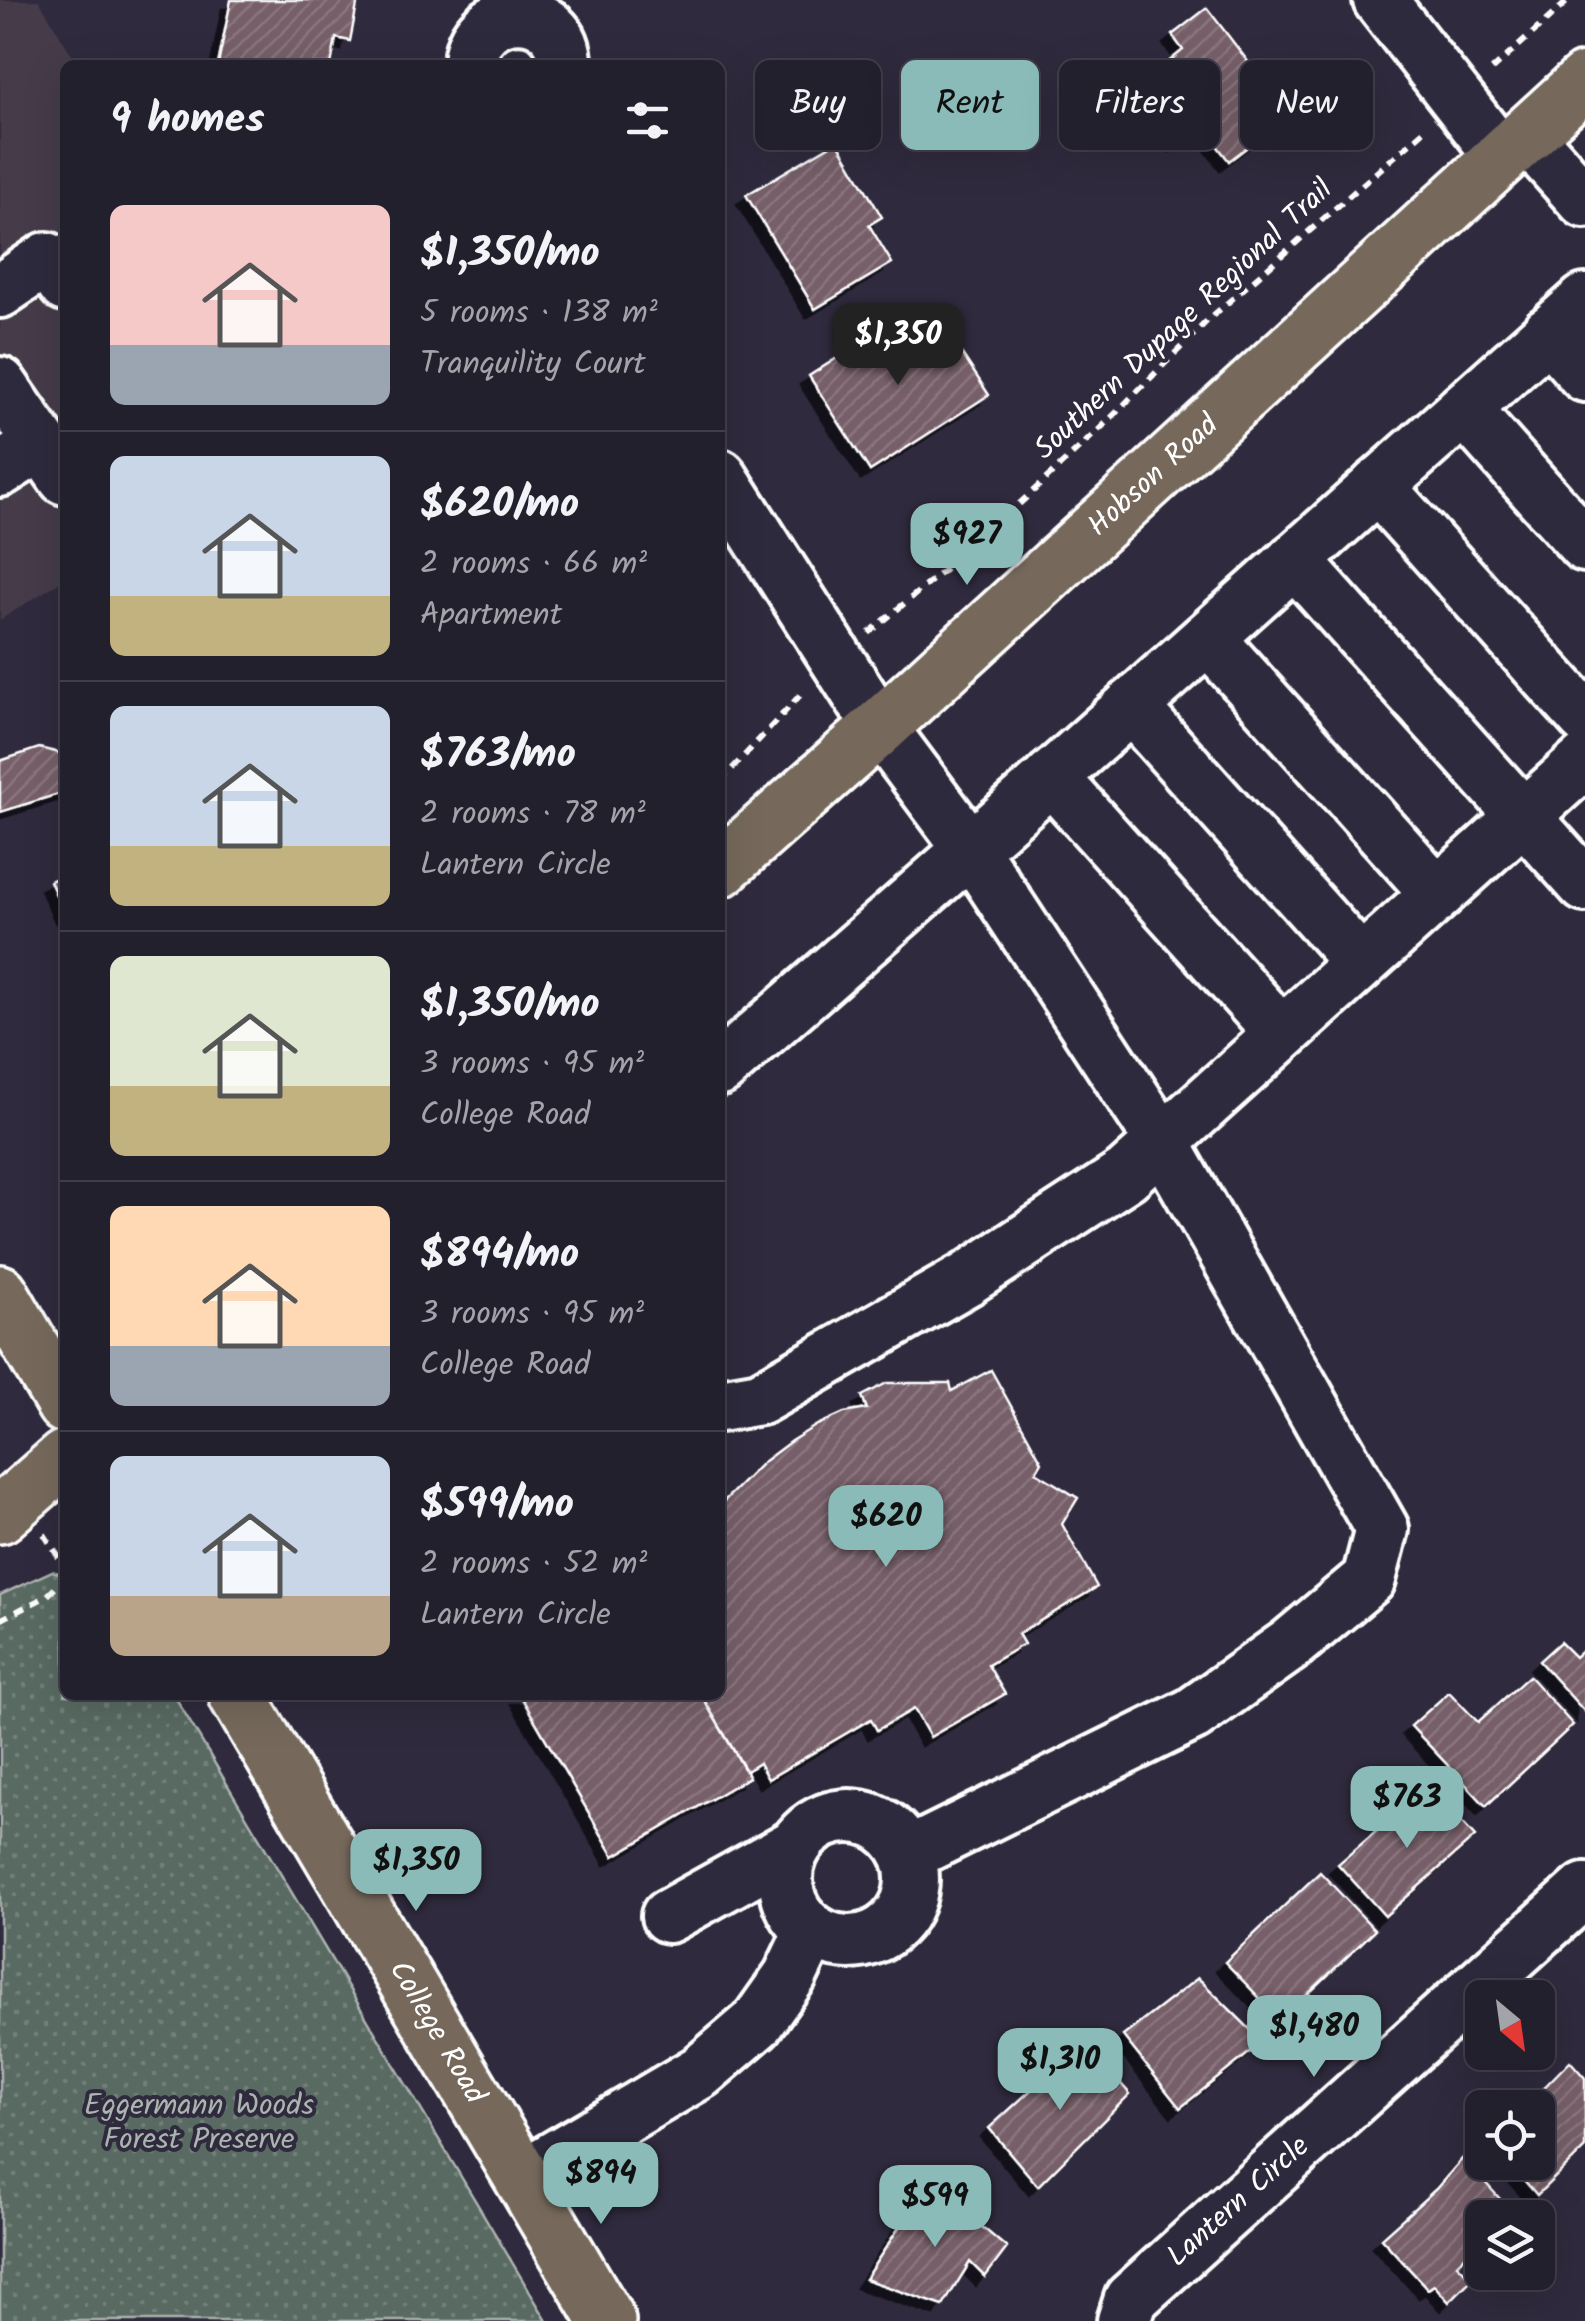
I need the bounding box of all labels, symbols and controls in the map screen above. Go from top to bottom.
chip: Buy [755,60,881,150]
chip: Rent [901,60,1039,150]
chip: Filters [1059,60,1220,150]
chip: New [1240,60,1373,150]
text: 9 homes [110,87,265,154]
icon: filters [620,93,675,148]
street label: Southern Dupage Regional Trail [1023,168,1345,472]
text: $1,350/mo [420,221,600,288]
icon: home [190,245,310,365]
text: 5 rooms · 138 m² [420,288,658,339]
pin: $1,350 [817,303,979,388]
text: $1,350 [854,310,942,361]
text: Tranquility Court [420,339,646,390]
street label: Hobson Road [1077,403,1231,549]
text: $620/mo [420,472,579,539]
icon: home [190,496,310,616]
pin: $927 [908,503,1026,588]
text: $927 [933,510,1001,561]
text: 2 rooms · 66 m² [420,539,647,590]
text: Apartment [420,590,562,641]
text: $763/mo [420,722,576,789]
icon: home [190,746,310,866]
text: 2 rooms · 78 m² [420,789,646,840]
text: Lantern Circle [420,840,611,891]
text: $1,350/mo [420,972,600,1039]
icon: home [190,996,310,1116]
text: 3 rooms · 95 m² [420,1039,644,1090]
text: College Road [420,1090,590,1141]
text: $894/mo [420,1222,579,1289]
icon: home [190,1246,310,1366]
text: 3 rooms · 95 m² [420,1289,644,1340]
text: College Road [420,1340,590,1391]
text: $599/mo [420,1472,574,1539]
pin: $620 [827,1485,945,1570]
text: $620 [850,1492,922,1543]
icon: home [190,1496,310,1616]
text: 2 rooms · 52 m² [420,1539,647,1590]
text: Lantern Circle [420,1590,611,1641]
pin: $763 [1348,1766,1466,1851]
text: $763 [1373,1773,1441,1824]
pin: $1,350 [335,1829,497,1914]
text: $1,350 [372,1836,460,1887]
street label: College Road [375,1951,498,2114]
north arrow [1465,1980,1555,2070]
map controls [1465,1980,1555,2290]
pin: $1,480 [1233,1995,1395,2080]
text: $1,480 [1269,2002,1359,2053]
pin: $1,310 [979,2028,1141,2113]
text: $1,310 [1020,2035,1100,2086]
park label: Eggermann Woods Forest Preserve [84,2082,314,2164]
button: locate [1465,2090,1555,2180]
street label: Lantern Circle [1156,2124,1321,2280]
pin: $894 [542,2142,660,2227]
text: $894 [565,2149,637,2200]
pin: $599 [876,2165,994,2250]
text: $599 [901,2172,969,2223]
button: layers [1465,2200,1555,2290]

